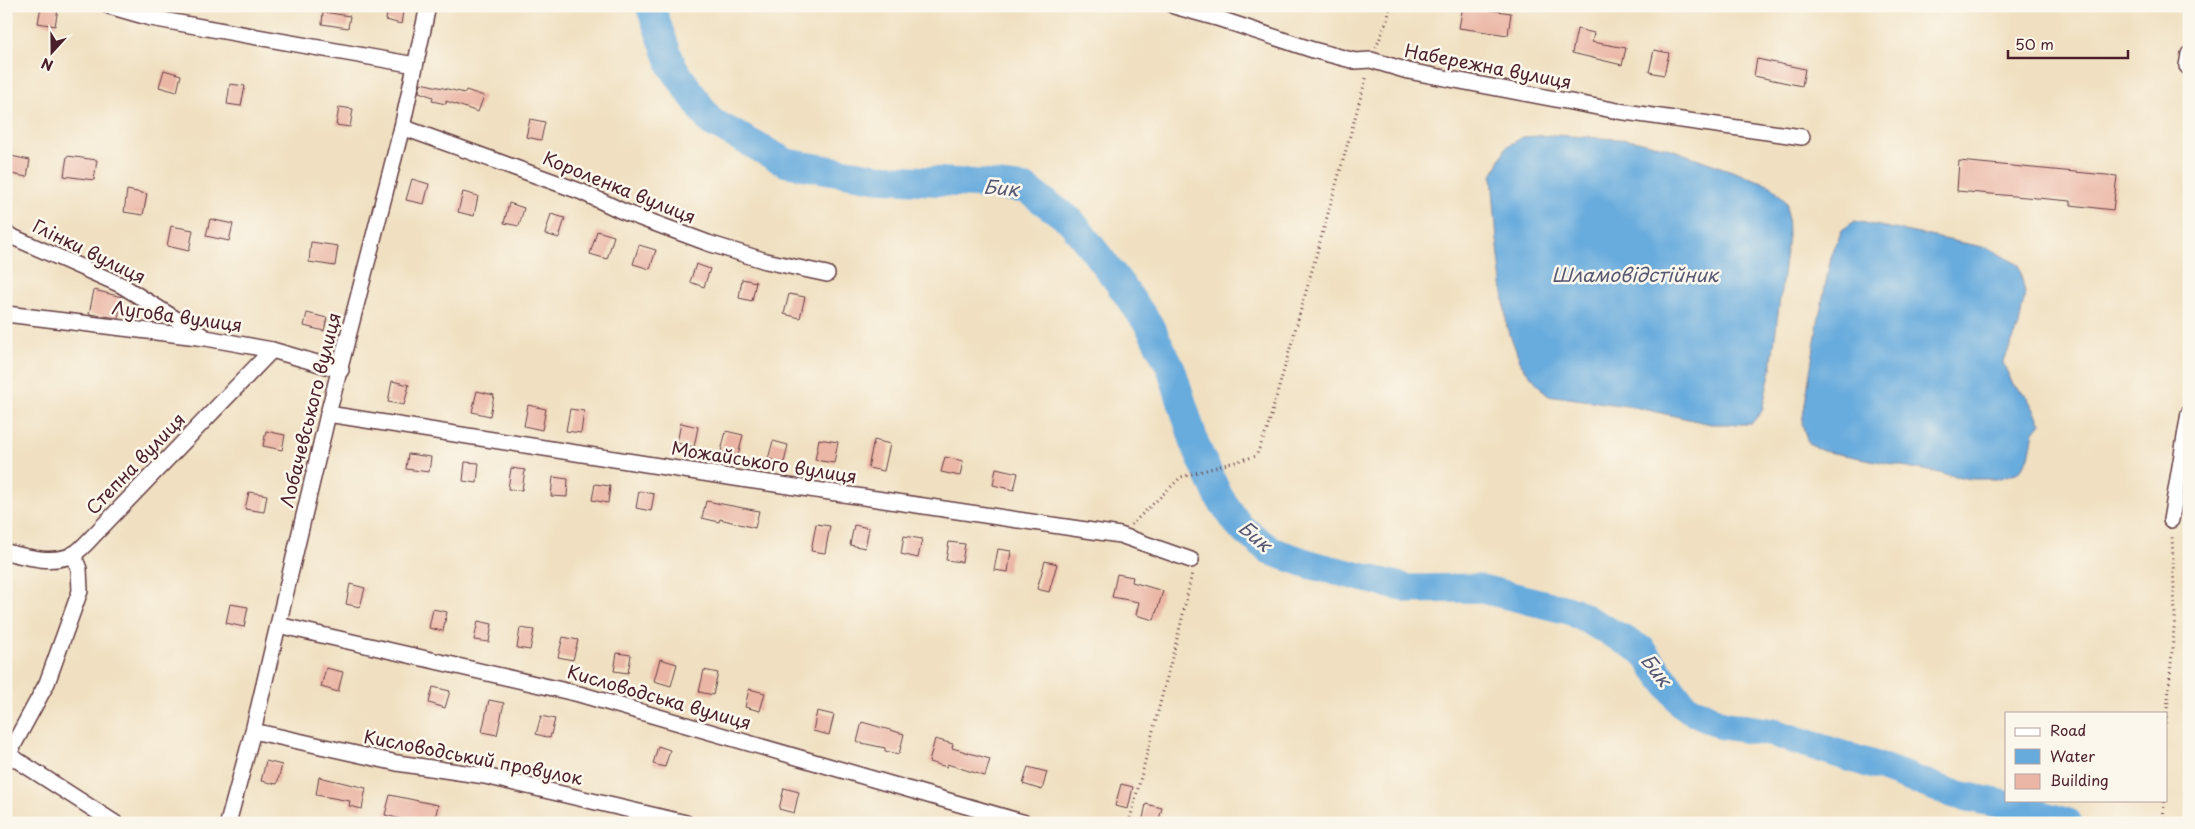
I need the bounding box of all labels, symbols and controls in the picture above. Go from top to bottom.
north arrow [28,28,78,78]
scale bar [2008,28,2128,60]
text: 50 m [2015,32,2054,55]
street label: Набережна вулиця [1402,36,1574,95]
text: N [38,53,56,76]
street label: Короленка вулиця [539,144,700,230]
water label: Бик [983,172,1022,203]
street label: Глінки вулиця [29,212,151,290]
water label: Шламовідстійник [1552,260,1720,288]
street label: Лугова вулиця [110,293,244,338]
street label: Лобачевського вулиця [272,309,347,510]
street label: Степна вулиця [79,406,191,520]
street label: Можайського вулиця [669,434,859,490]
water label: Бик [1233,513,1280,558]
water label: Бик [1635,647,1680,693]
street label: Кисловодська вулиця [564,657,755,736]
legend [2005,712,2168,802]
text: Road [2050,718,2086,741]
street label: Кисловодський провулок [362,722,585,791]
text: Water [2050,744,2095,767]
text: Building [2050,768,2109,791]

